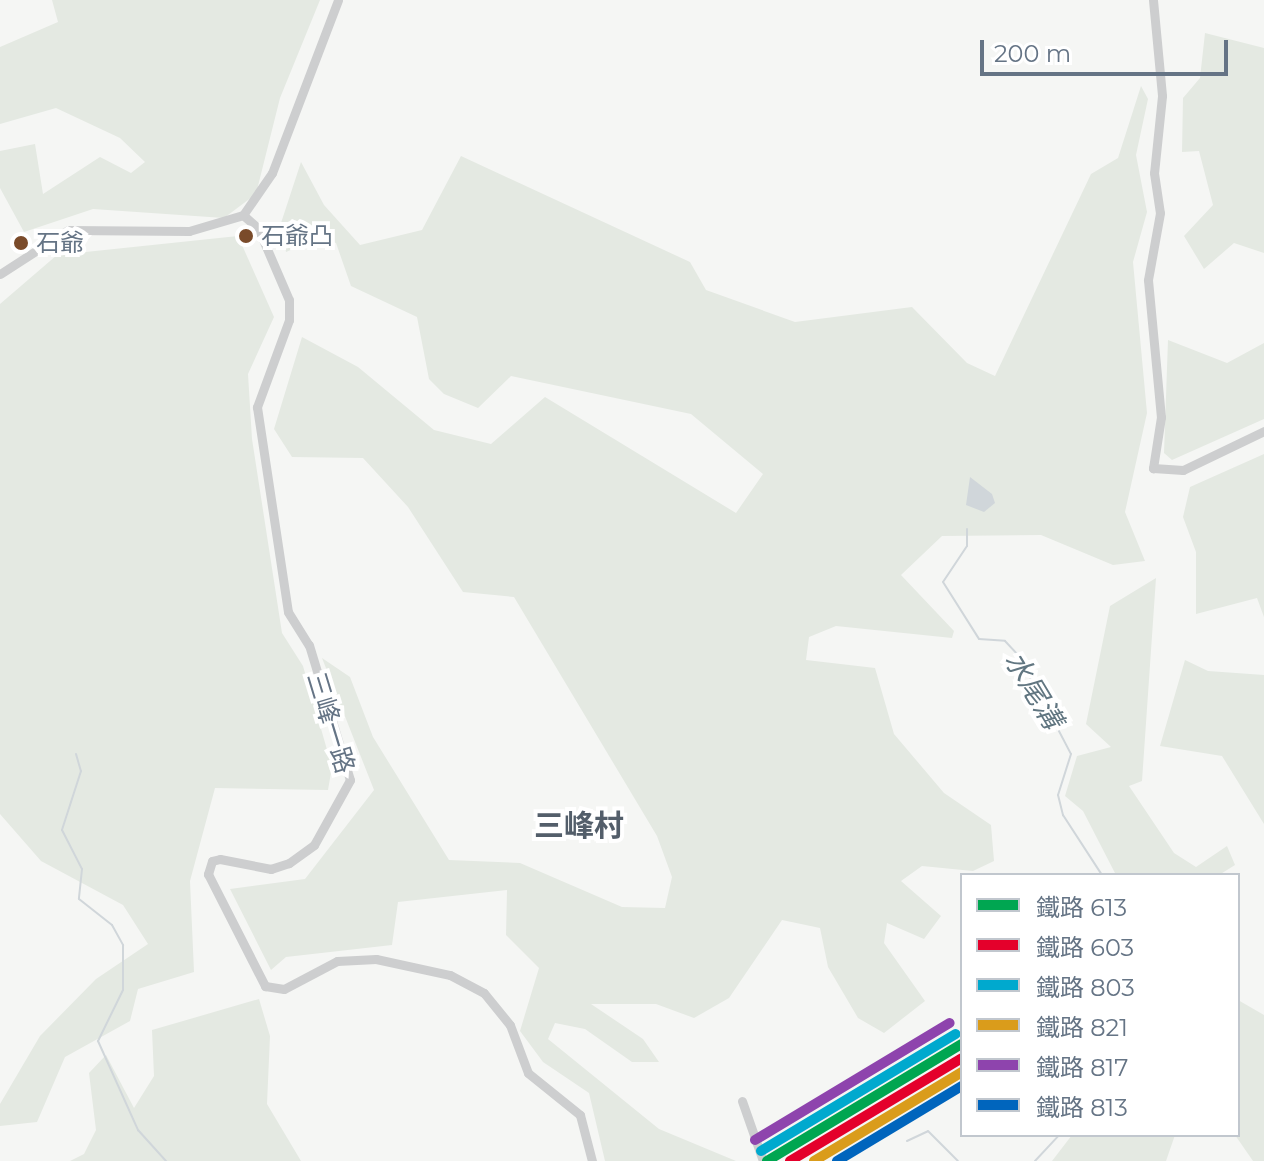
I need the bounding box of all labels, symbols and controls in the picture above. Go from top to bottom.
scale bar [984,24,1232,74]
text: 200 m [994,39,1071,68]
place label: 石爺凸 [261,222,333,250]
marker: 石爺凸 [238,228,254,244]
place label: 石爺 [36,229,84,257]
marker: 石爺 [13,235,29,251]
water label: 水尾溝 [998,645,1070,735]
street label: 三峰一路 [300,669,360,777]
district label: 三峰村 [534,808,624,844]
legend [960,873,1240,1137]
text: 鐵路 613 [1036,893,1127,922]
text: 鐵路 603 [1036,933,1134,962]
text: 鐵路 803 [1036,973,1135,1002]
text: 鐵路 821 [1036,1013,1128,1042]
text: 鐵路 817 [1036,1053,1128,1082]
text: 鐵路 813 [1036,1093,1128,1122]

